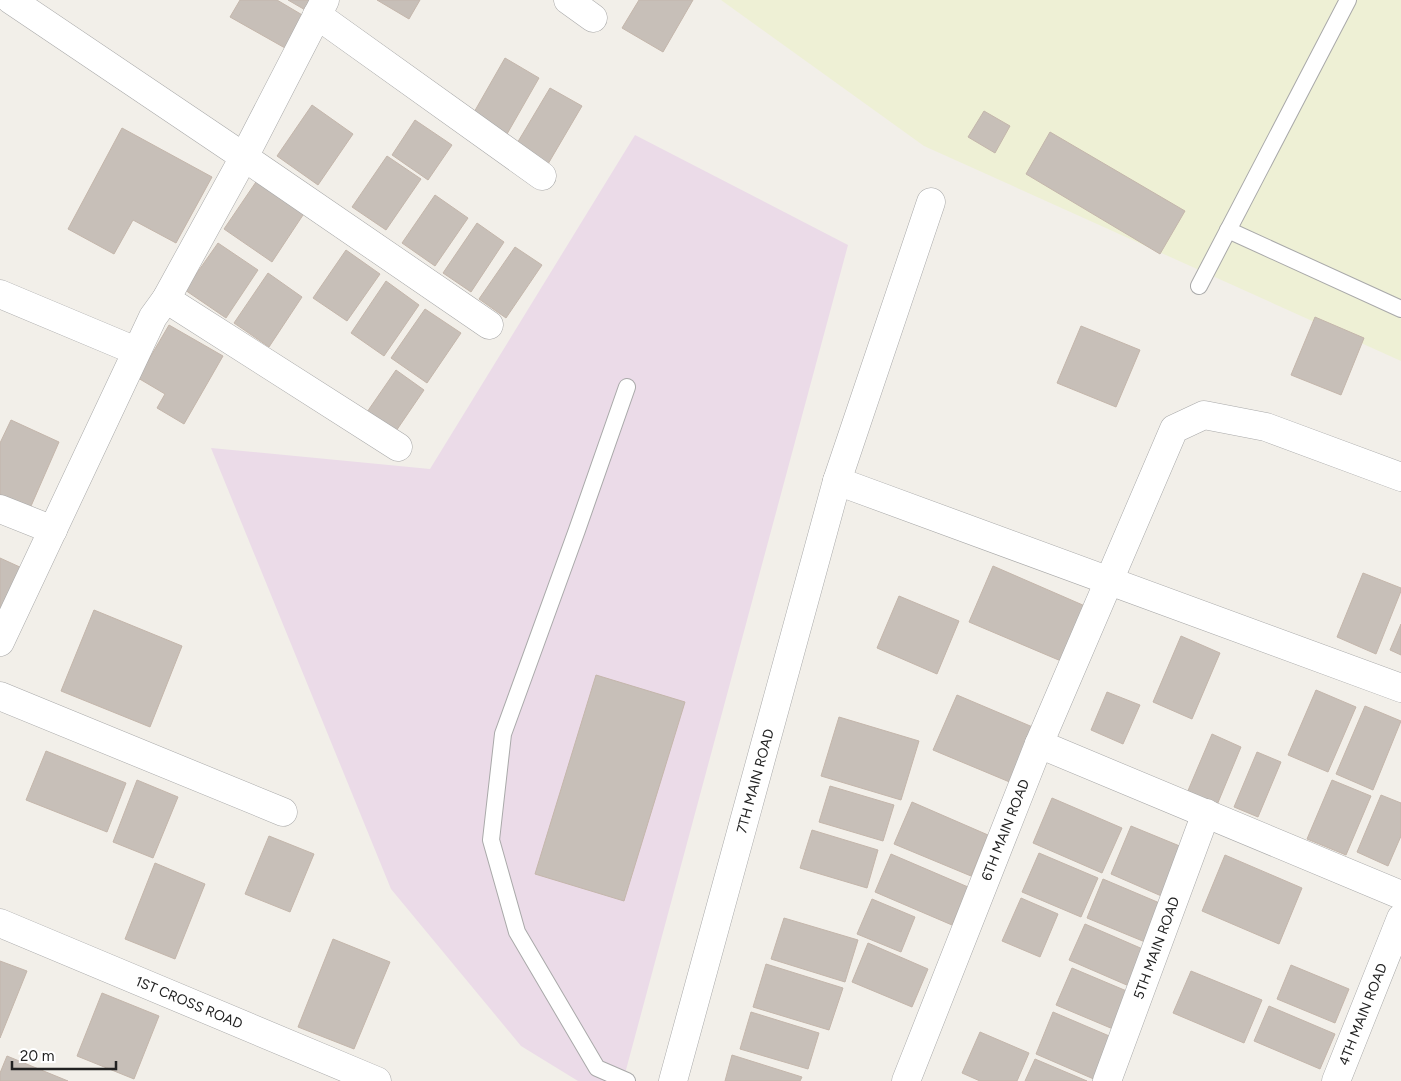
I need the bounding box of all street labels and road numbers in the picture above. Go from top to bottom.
street label: 7TH MAIN ROAD [733,727,778,835]
street label: 6TH MAIN ROAD [978,777,1033,883]
street label: 5TH MAIN ROAD [1130,894,1183,1002]
street label: 4TH MAIN ROAD [1335,961,1391,1068]
street label: 1ST CROSS ROAD [133,973,245,1033]

